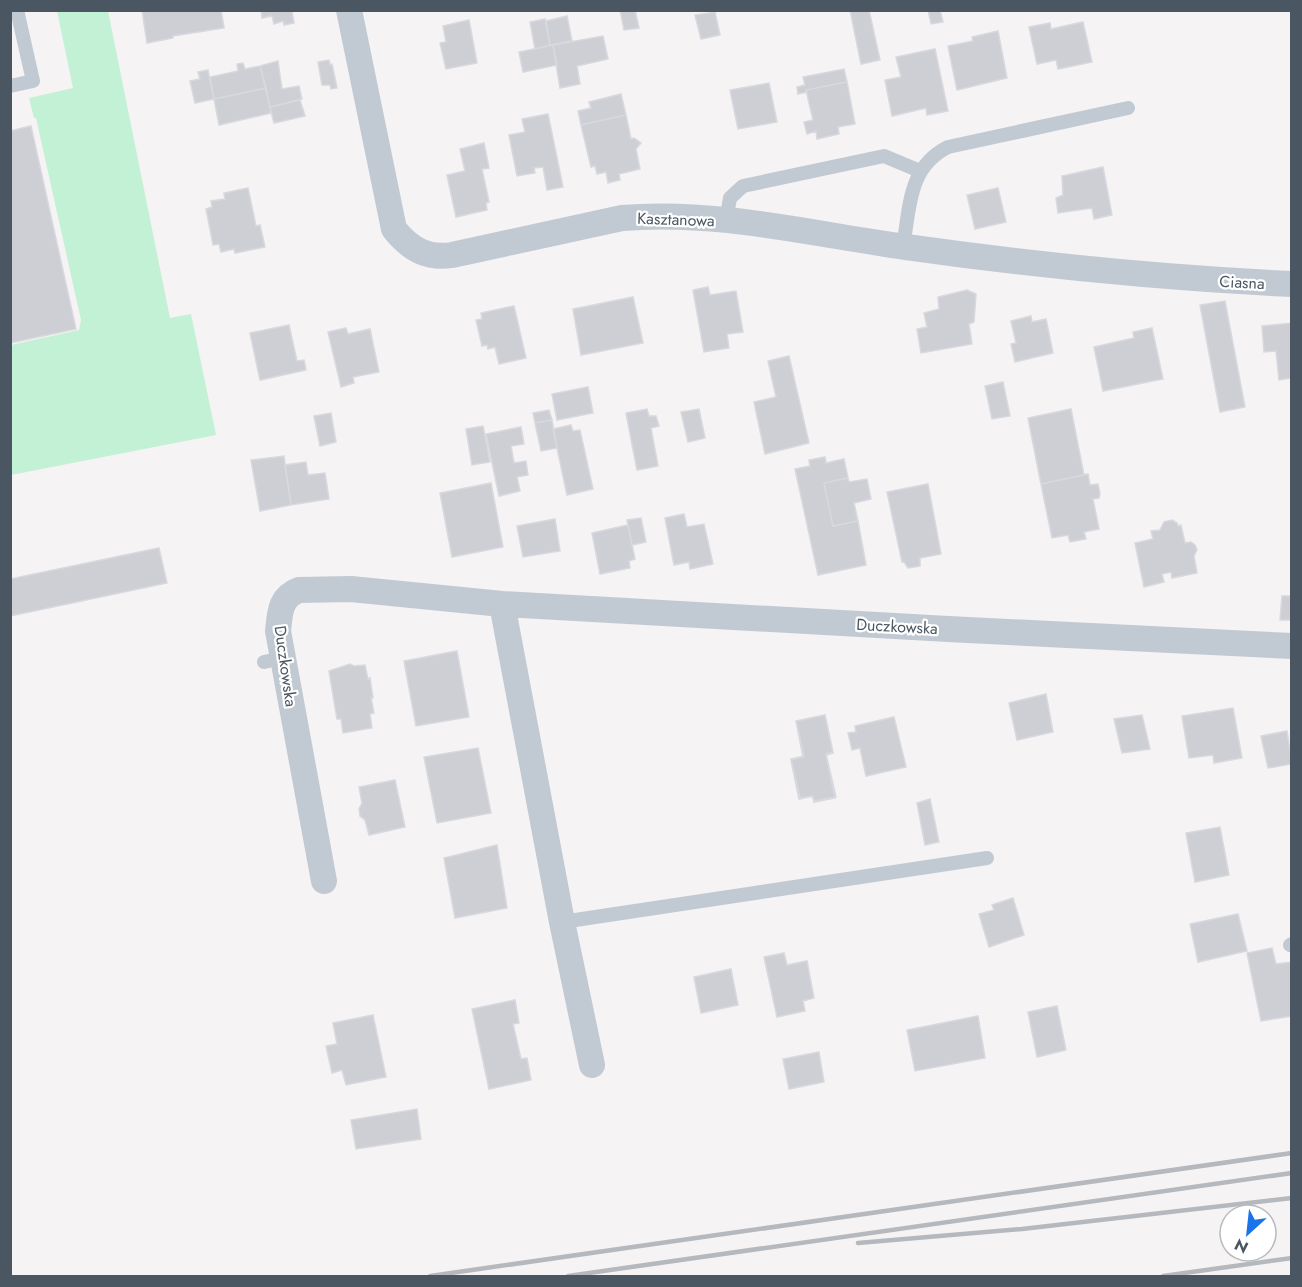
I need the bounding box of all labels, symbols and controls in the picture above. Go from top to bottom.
street label: Kasztanowa [637,207,715,232]
street label: Ciasna [1219,270,1265,295]
street label: Duczkowska [856,613,938,640]
street label: Duczkowska [268,624,303,708]
north arrow [1218,1203,1278,1263]
text: N [1231,1233,1252,1259]

